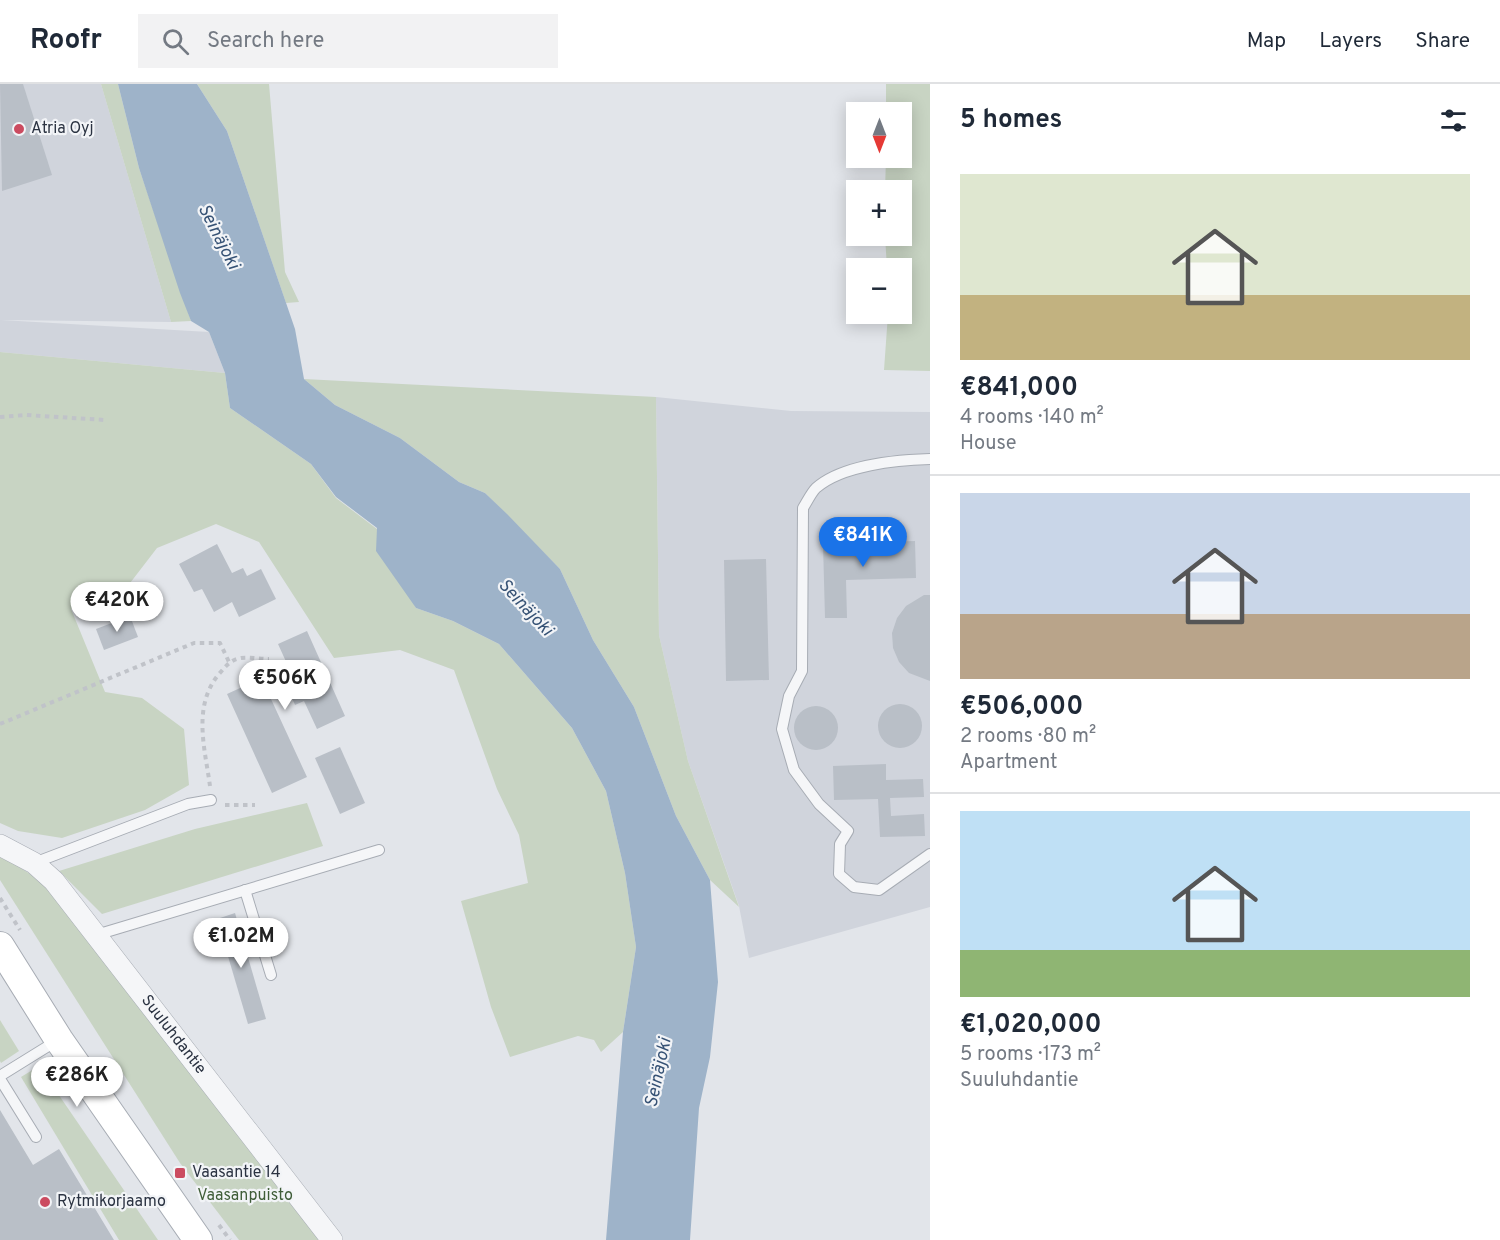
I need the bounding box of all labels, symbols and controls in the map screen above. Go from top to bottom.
search box [138,14,558,68]
text: Roofr [30,23,102,59]
icon: search [159,25,192,58]
text: Search here [207,28,324,55]
text: Map [1247,28,1286,55]
text: Layers [1319,28,1382,55]
text: Share [1415,28,1470,55]
north arrow [846,102,912,168]
map controls [846,102,912,324]
text: 5 homes [960,104,1062,137]
icon: filters [1437,104,1470,137]
place label: Atria Oyj [31,119,94,139]
marker: Atria Oyj [12,122,26,136]
button: + [846,180,912,246]
water label: Seinäjoki [192,200,245,275]
icon: home [1161,213,1269,321]
button: − [846,258,912,324]
text: €841,000 [960,372,1078,405]
text: 4 rooms · 140 m² [960,405,1104,431]
text: House [960,431,1016,457]
pin: €841K [821,517,905,568]
text: €841K [833,523,893,549]
icon: home [1161,532,1269,640]
water label: Seinäjoki [493,574,558,643]
pin: €420K [75,582,159,633]
text: €420K [84,588,150,614]
pin: €506K [243,660,327,711]
text: €506K [253,666,317,692]
text: €506,000 [960,691,1083,724]
text: 2 rooms · 80 m² [960,724,1096,750]
text: Apartment [960,750,1058,776]
icon: home [1161,850,1269,958]
pin: €1.02M [192,918,290,969]
text: €1.02M [207,924,275,950]
street label: Suuluhdantie [136,991,210,1079]
text: €1,020,000 [960,1009,1102,1042]
water label: Seinäjoki [640,1035,678,1110]
text: 5 rooms · 173 m² [960,1042,1101,1068]
pin: €286K [35,1057,119,1108]
text: €286K [45,1063,109,1089]
text: Suuluhdantie [960,1068,1079,1094]
place label: Vaasantie 14 [192,1163,281,1183]
marker: Vaasantie 14 [173,1166,187,1180]
park label: Vaasanpuisto [197,1186,293,1206]
place label: Rytmikorjaamo [57,1192,166,1212]
marker: Rytmikorjaamo [38,1195,52,1209]

